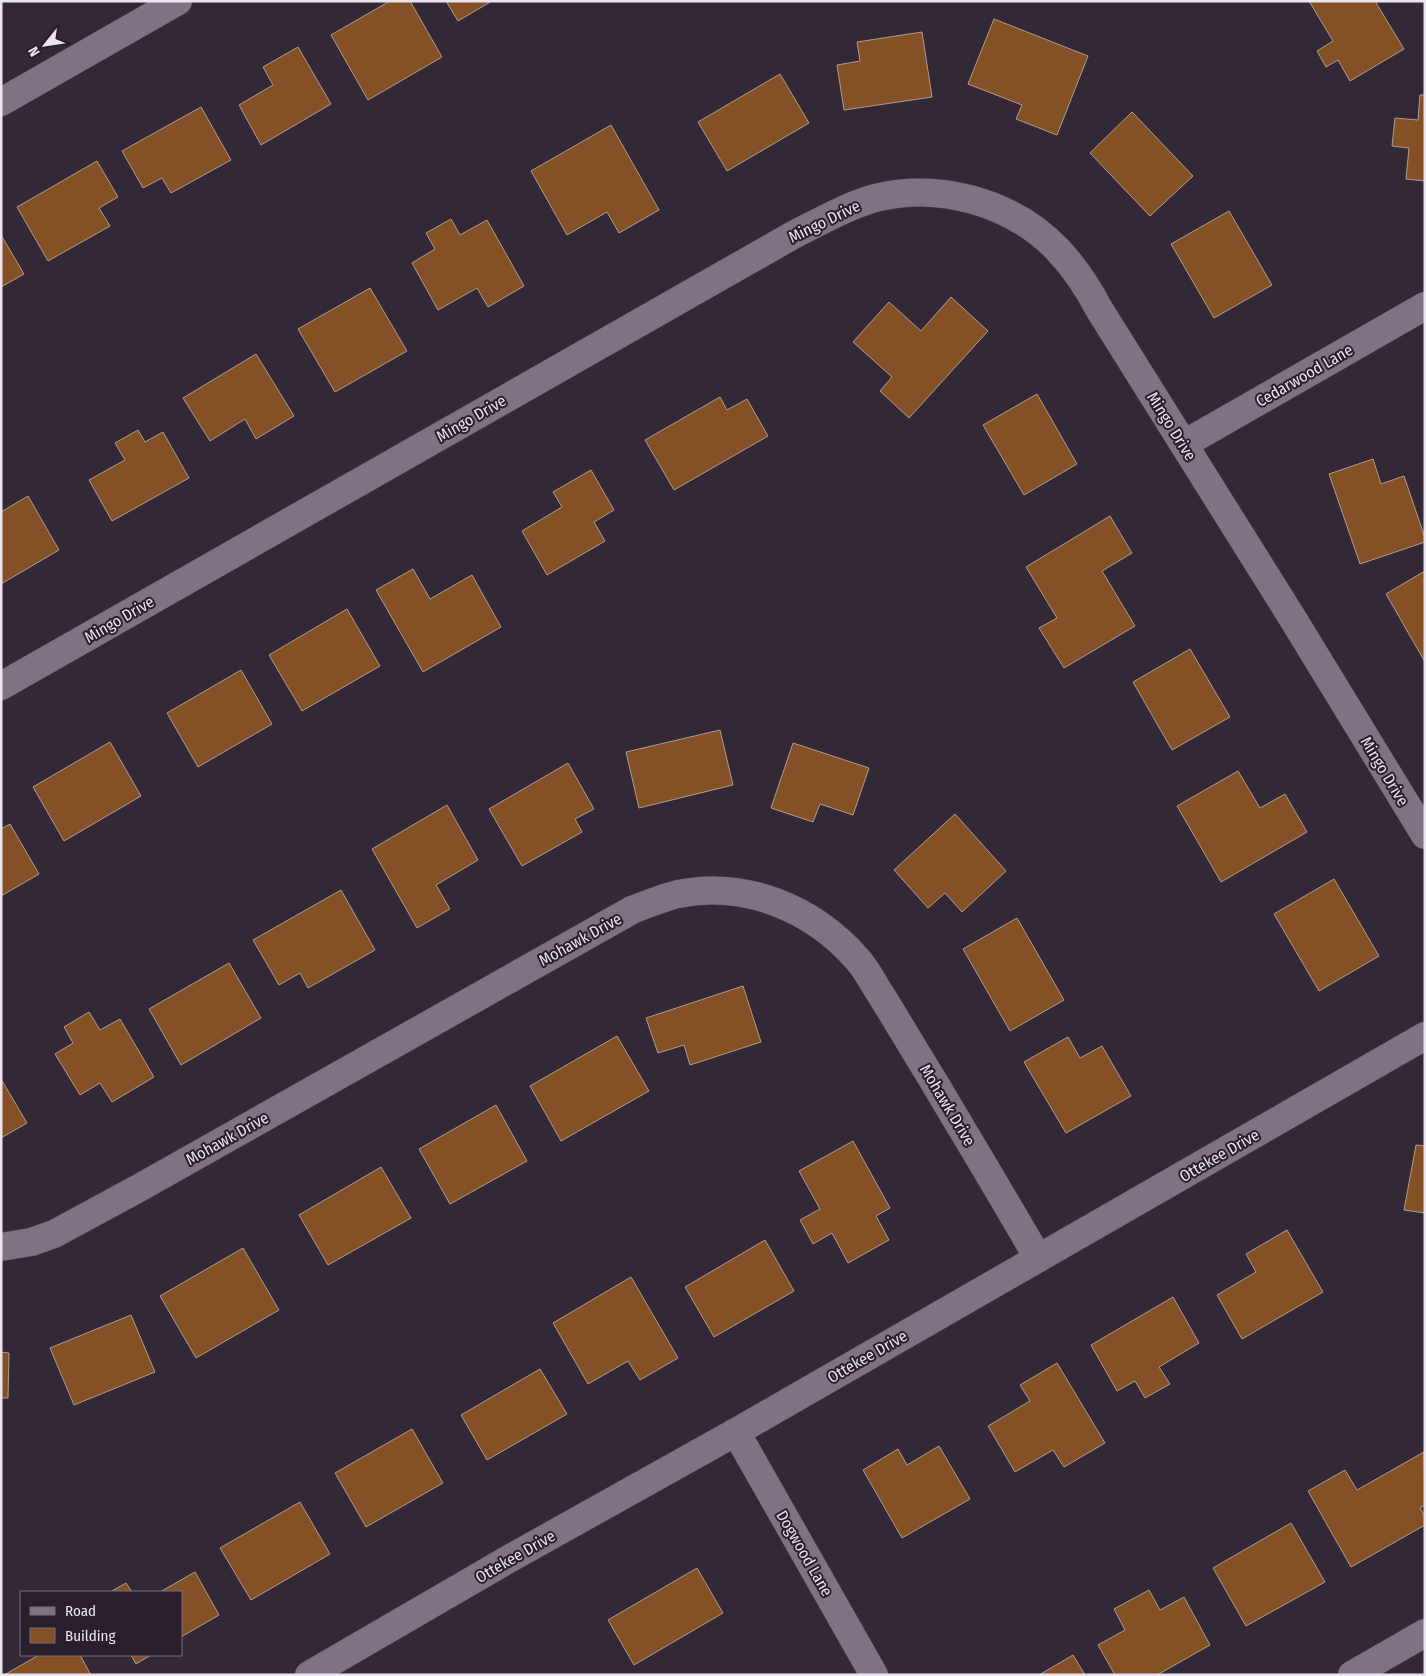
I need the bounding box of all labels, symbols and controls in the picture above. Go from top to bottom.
north arrow [20,20,70,70]
text: N [25,43,44,59]
street label: Mingo Drive [785,196,863,247]
street label: Cedarwood Lane [1253,340,1356,411]
street label: Mingo Drive [1143,389,1200,464]
street label: Mingo Drive [433,391,509,446]
street label: Mingo Drive [81,592,157,647]
street label: Mingo Drive [1357,733,1413,809]
street label: Mohawk Drive [536,909,625,970]
street label: Mohawk Drive [916,1061,979,1149]
street label: Mohawk Drive [183,1108,272,1169]
street label: Ottekee Drive [1176,1125,1263,1186]
street label: Ottekee Drive [824,1326,911,1387]
street label: Dogwood Lane [772,1507,837,1600]
street label: Ottekee Drive [472,1526,559,1587]
legend [20,1591,182,1656]
text: Road [65,1602,96,1620]
text: Building [65,1627,116,1645]

